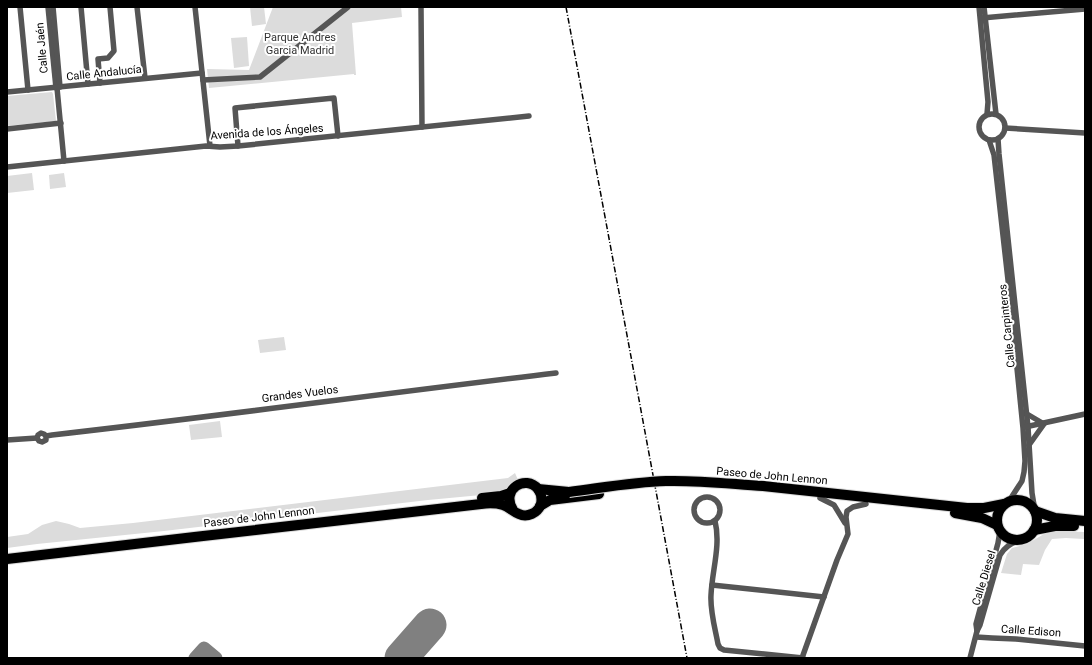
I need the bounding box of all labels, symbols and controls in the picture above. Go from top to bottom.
street label: Calle Jaén [33,22,51,74]
park label: Parque Andres Garcia Madrid [264,31,336,57]
street label: Calle Andalucía [66,63,142,83]
street label: Avenida de los Ángeles [210,122,324,142]
street label: Calle Carpinteros [996,283,1018,368]
street label: Grandes Vuelos [261,383,339,405]
street label: Paseo de John Lennon [716,465,828,487]
street label: Paseo de John Lennon [203,504,315,530]
street label: Calle Diesel [969,549,999,607]
street label: Calle Edison [1001,622,1061,640]

